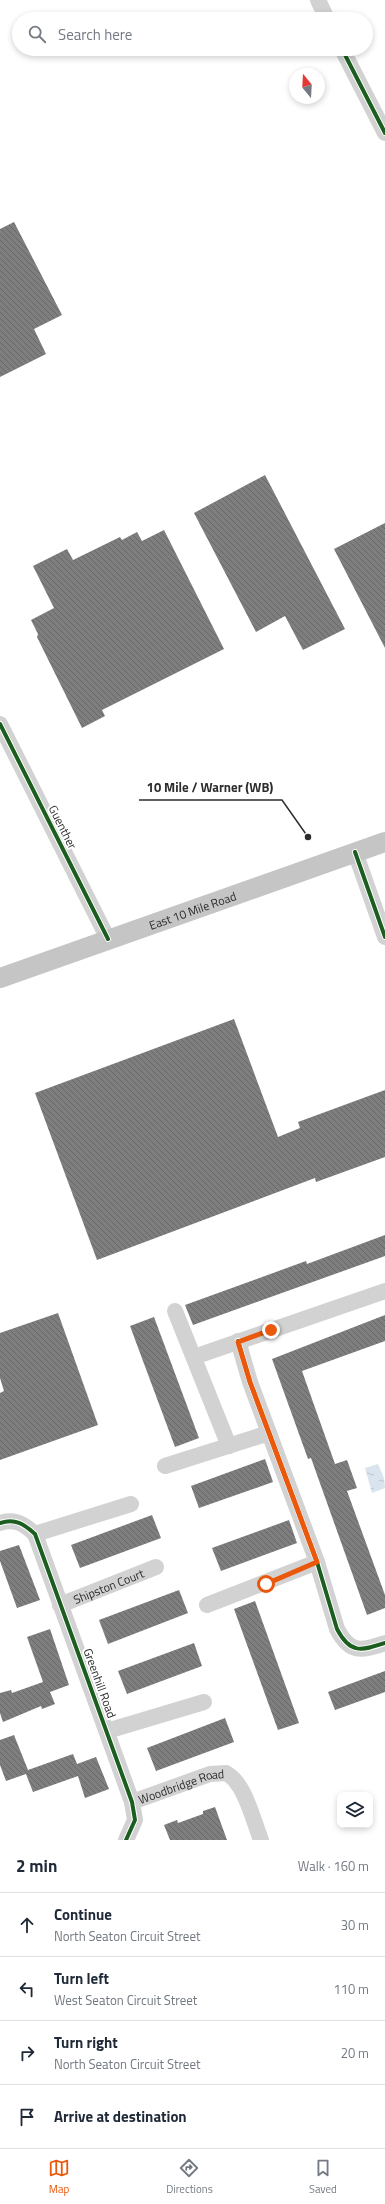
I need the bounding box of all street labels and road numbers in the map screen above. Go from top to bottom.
street label: Guenther [44,802,82,852]
street label: East 10 Mile Road [146,886,239,934]
street label: Shipston Court [70,1563,147,1608]
street label: Greenhill Road [79,1645,121,1721]
street label: Woodbridge Road [135,1764,225,1809]

